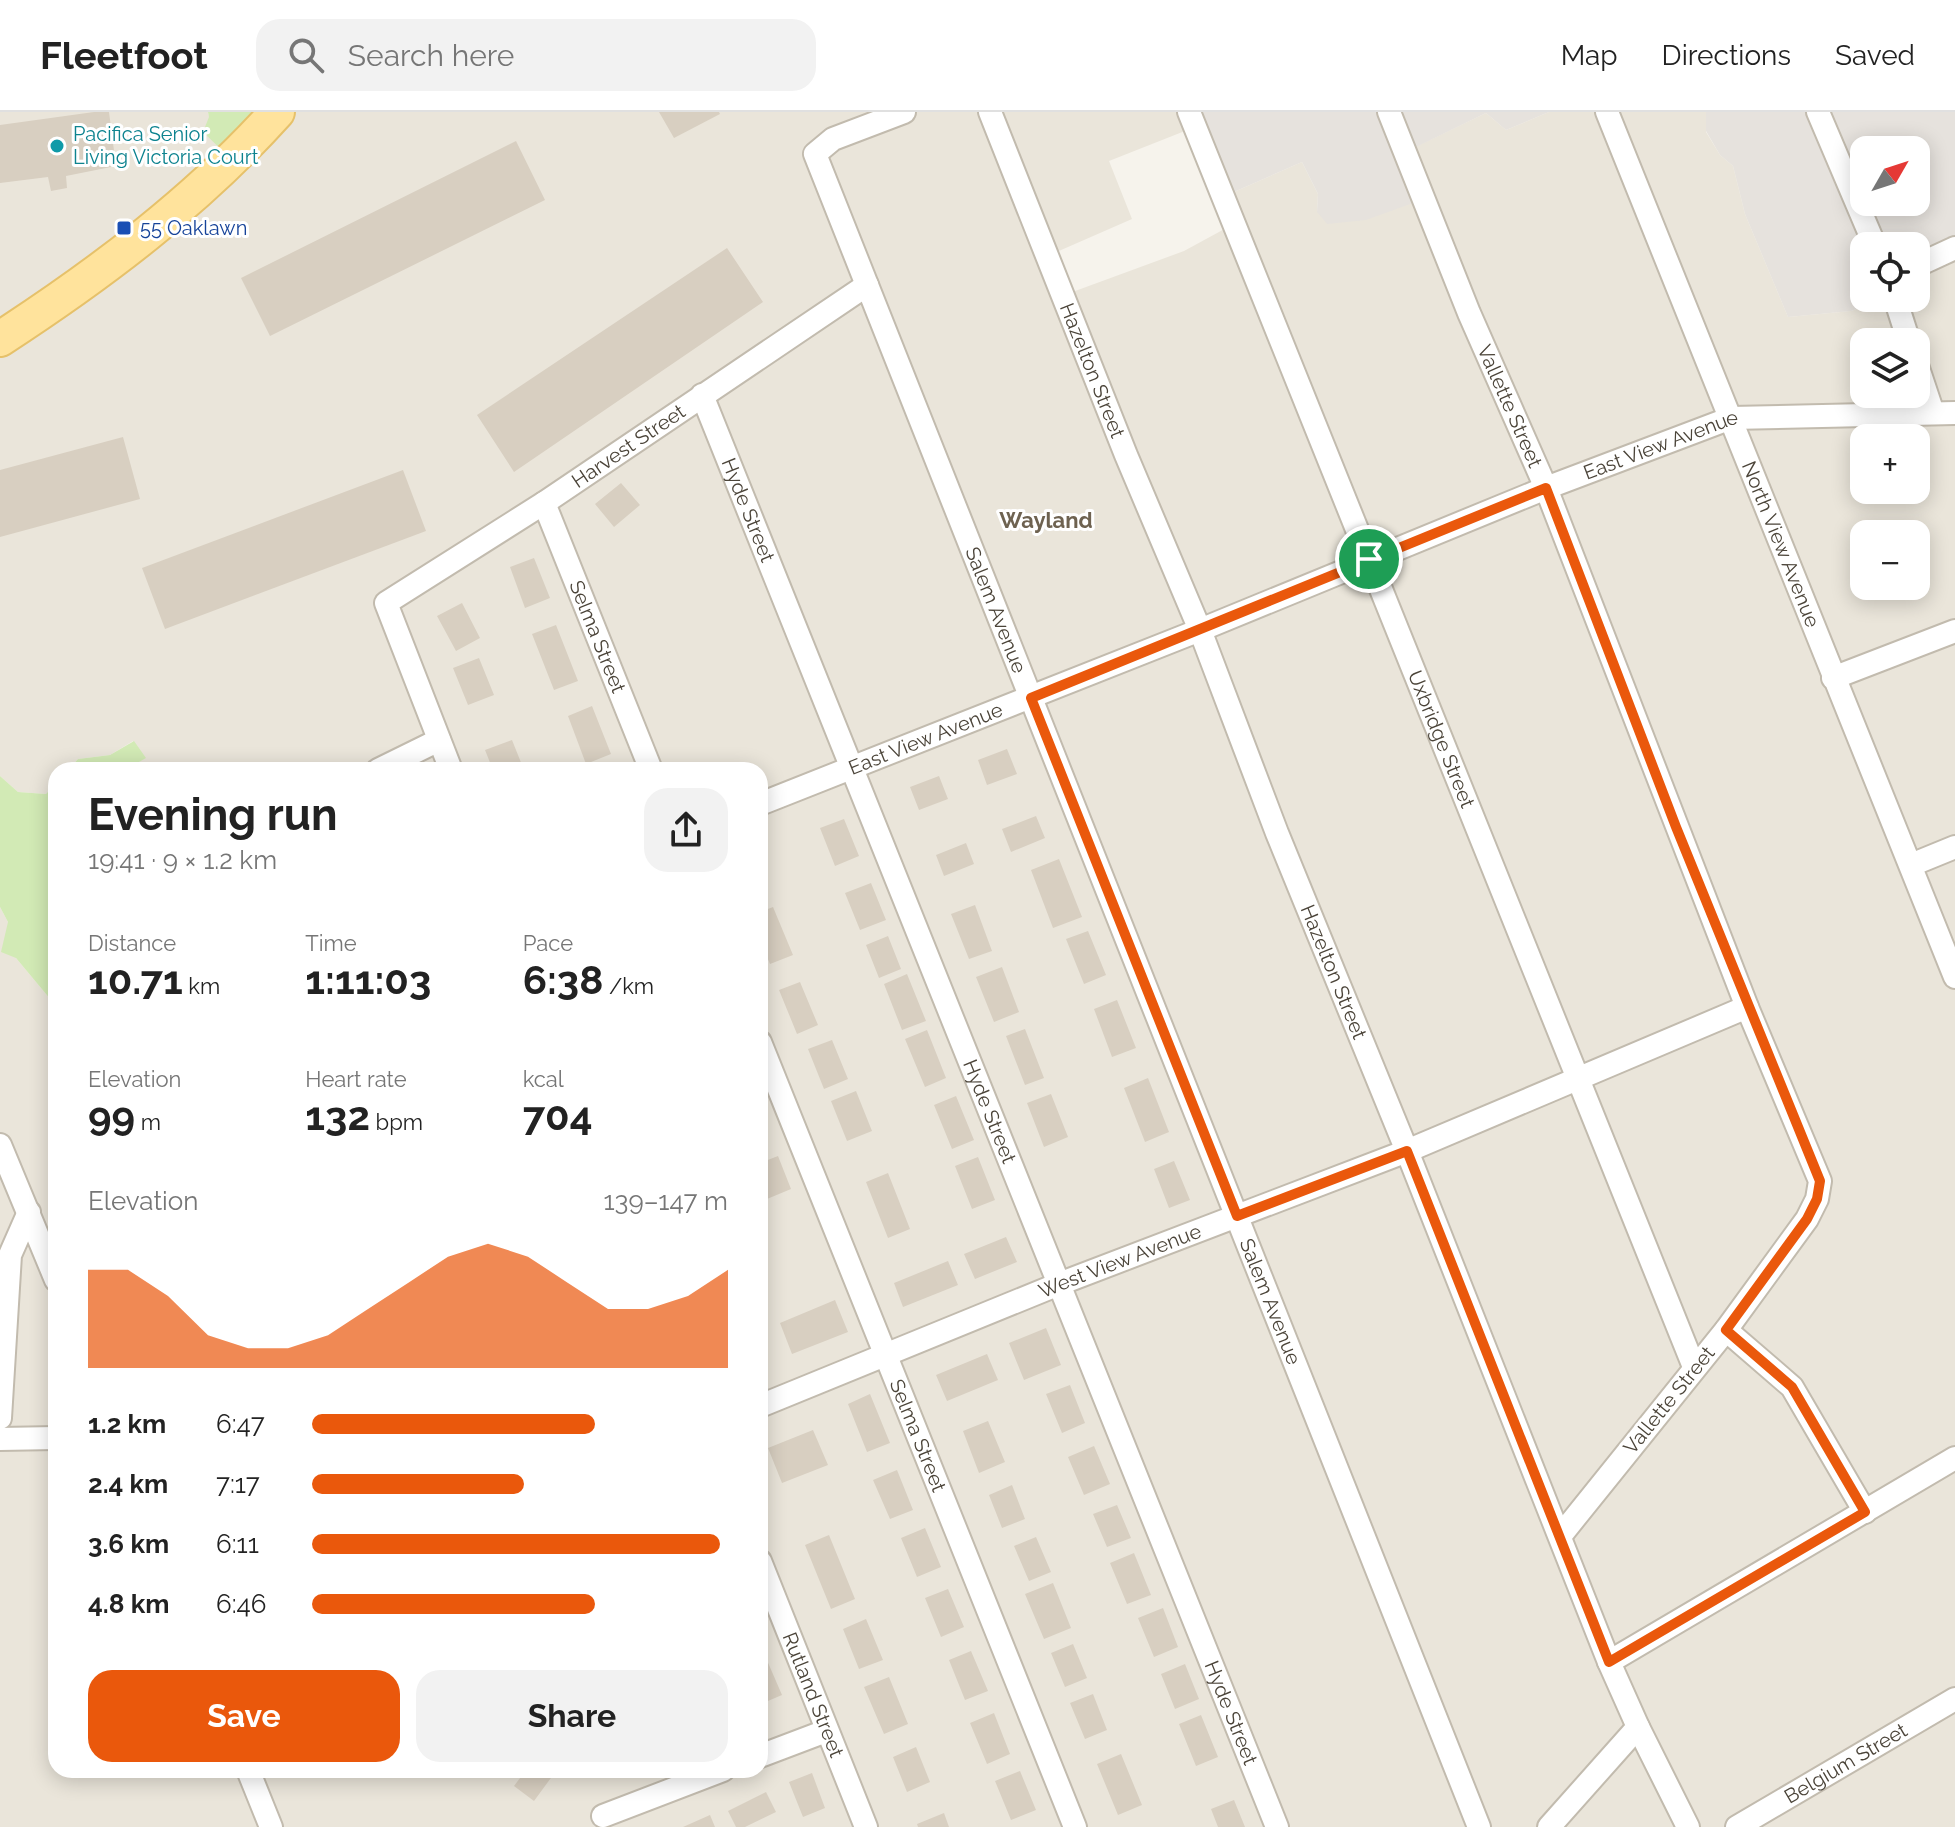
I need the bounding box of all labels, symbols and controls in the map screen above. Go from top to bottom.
search box [256,19,816,91]
text: Fleetfoot [40,33,208,78]
icon: search [284,33,328,77]
text: Search here [348,38,514,73]
text: Map [1561,39,1618,72]
text: Directions [1662,39,1791,72]
text: Saved [1835,39,1915,72]
place label: Pacifica Senior Living Victoria Court [73,122,259,169]
north arrow [1850,136,1930,216]
map controls [1850,136,1930,600]
marker: Pacifica Senior Living Victoria Court [48,137,66,155]
place label: 55 Oaklawn [140,216,247,240]
marker: 55 Oaklawn [115,219,133,237]
button: locate [1850,232,1930,312]
street label: Hazelton Street [1055,299,1130,442]
button: layers [1850,328,1930,408]
street label: Vallette Street [1472,341,1548,471]
street label: Harvest Street [567,399,690,493]
street label: East View Avenue [1580,406,1738,485]
button: + [1850,424,1930,504]
street label: Hyde Street [717,455,780,566]
street label: North View Avenue [1737,458,1825,631]
district label: Wayland [999,507,1093,533]
button: − [1850,520,1930,600]
pin [1335,525,1403,593]
icon: arrive [1347,537,1391,581]
street label: Salem Avenue [960,544,1032,677]
street label: Selma Street [564,577,631,697]
street label: Uxbridge Street [1403,667,1480,812]
street label: East View Avenue [845,697,1006,780]
button: share [644,788,728,872]
text: Evening run [88,789,337,840]
text: 19:41 · 9 × 1.2 km [88,845,277,875]
street label: Hazelton Street [1296,901,1372,1043]
text: Distance [88,930,176,956]
text: Time [305,930,357,956]
text: Pace [523,930,573,956]
text: 10.71 [88,956,183,1003]
text: 1:11:03 [305,956,431,1003]
text: 6:38 [523,956,603,1003]
text: km [183,973,220,999]
text: /km [603,973,654,999]
street label: Hyde Street [958,1056,1021,1167]
text: Elevation [88,1066,181,1092]
text: Heart rate [305,1066,407,1092]
text: kcal [523,1066,564,1092]
text: 99 [88,1092,135,1139]
text: 132 [305,1092,370,1139]
text: 704 [523,1092,593,1139]
text: m [135,1109,161,1135]
text: bpm [370,1109,423,1135]
text: Elevation [88,1186,198,1216]
text: 139–147 m [603,1186,728,1216]
street label: West View Avenue [1035,1219,1205,1303]
street label: Salem Avenue [1235,1235,1306,1368]
street label: Vallette Street [1618,1341,1720,1459]
street label: Selma Street [885,1376,951,1496]
text: 1.2 km [88,1409,166,1439]
text: 6:47 [216,1409,265,1439]
text: 2.4 km [88,1469,168,1499]
text: 7:17 [216,1469,260,1499]
text: 3.6 km [88,1529,169,1559]
text: 6:11 [216,1529,259,1559]
text: 4.8 km [88,1589,169,1619]
text: 6:46 [216,1589,266,1619]
street label: Rutland Street [778,1629,849,1761]
street label: Hyde Street [1199,1657,1263,1769]
button: Save [88,1670,400,1762]
button: Share [416,1670,728,1762]
street label: Belgium Street [1780,1718,1912,1809]

